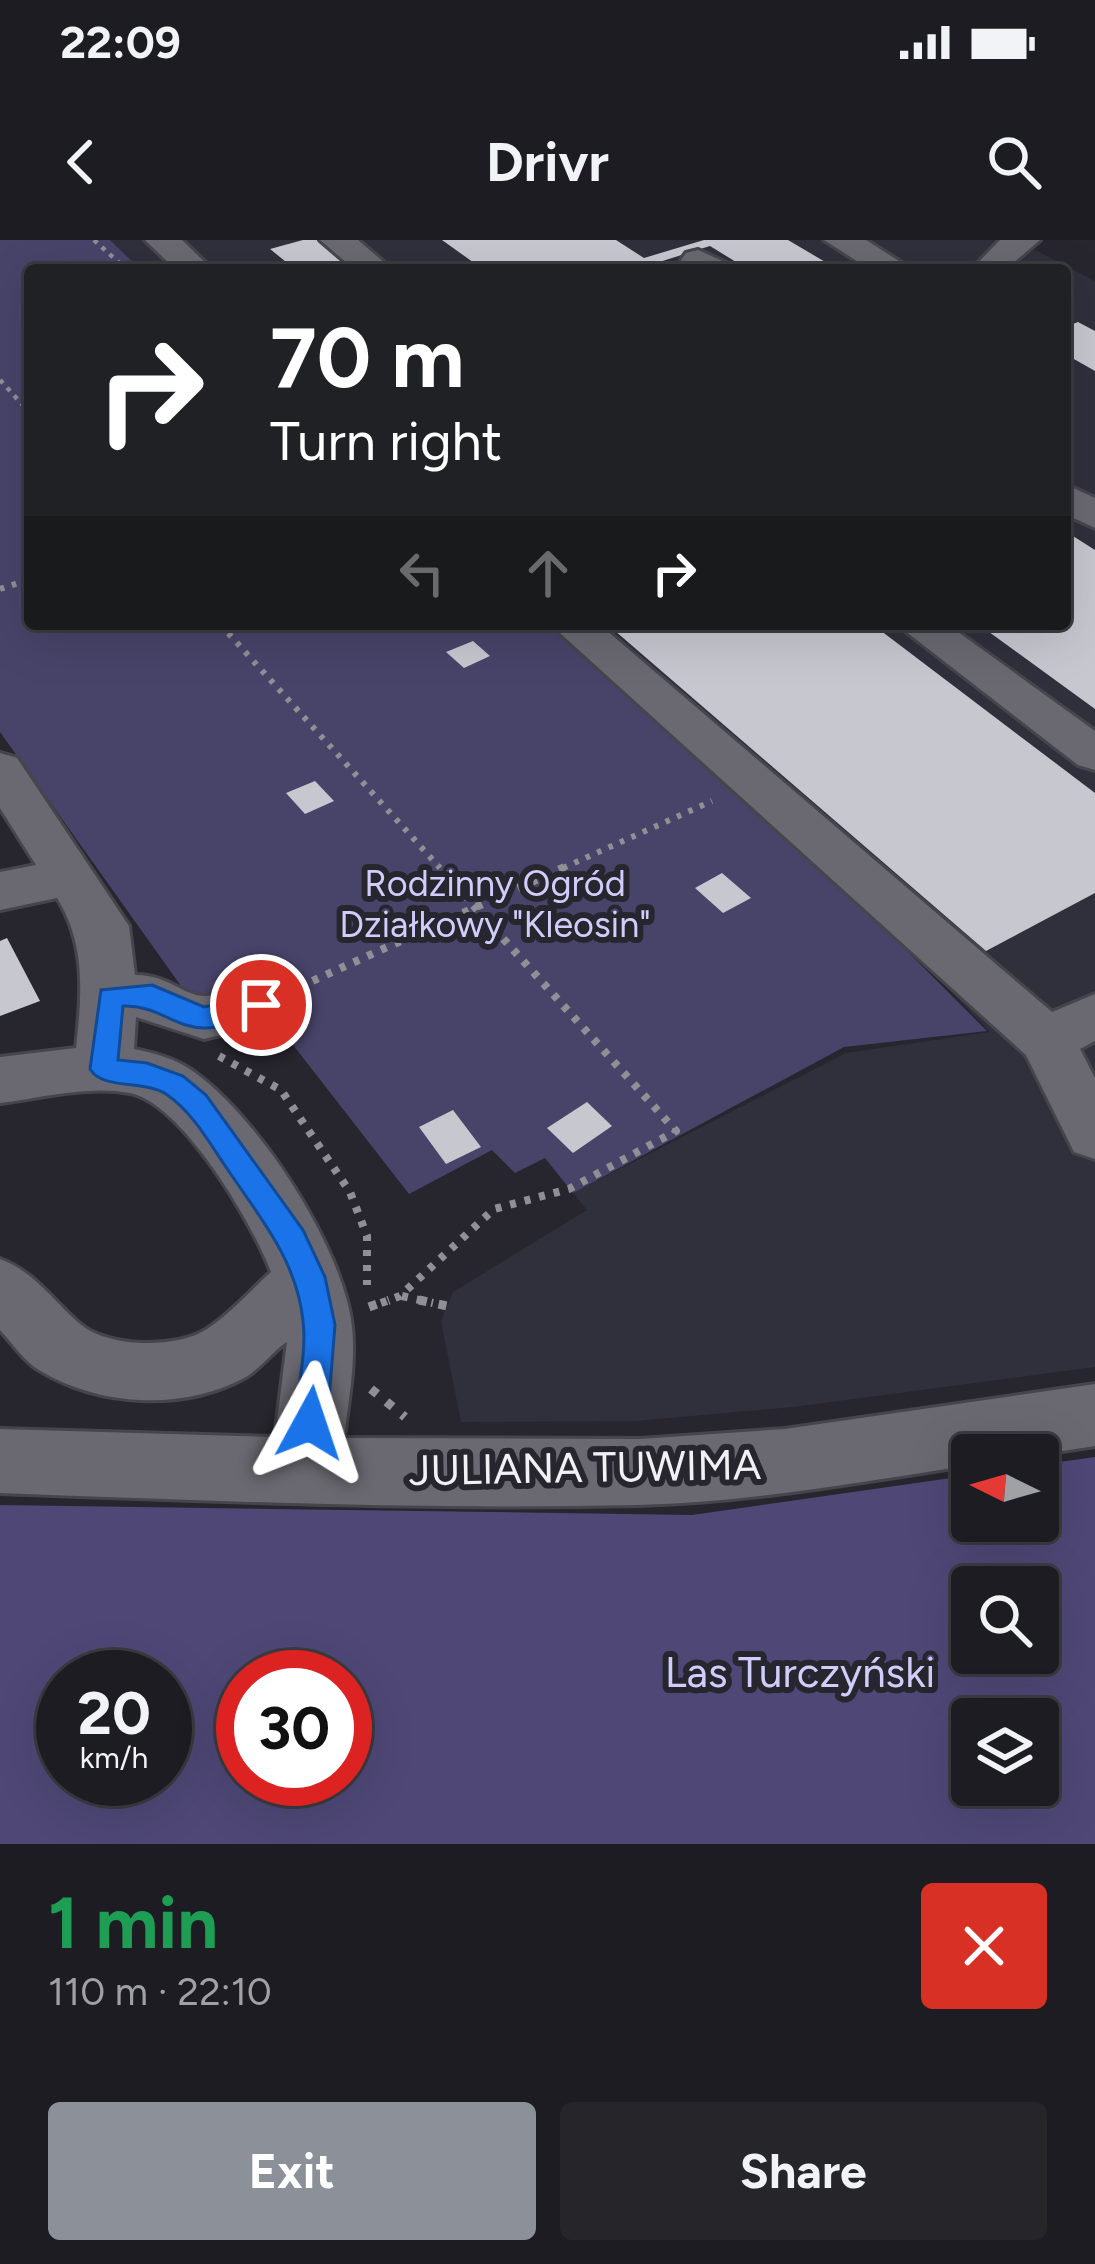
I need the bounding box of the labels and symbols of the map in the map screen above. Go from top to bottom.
park label: Rodzinny Ogród Działkowy "Kleosin" [339,862,651,946]
pin [210,954,312,1056]
position arrow [247,1360,373,1486]
north arrow [951,1434,1059,1542]
street label: JULIANA TUWIMA [408,1439,762,1496]
park label: Las Turczyński [665,1647,935,1698]
speed limit sign: 30 [216,1650,372,1806]

